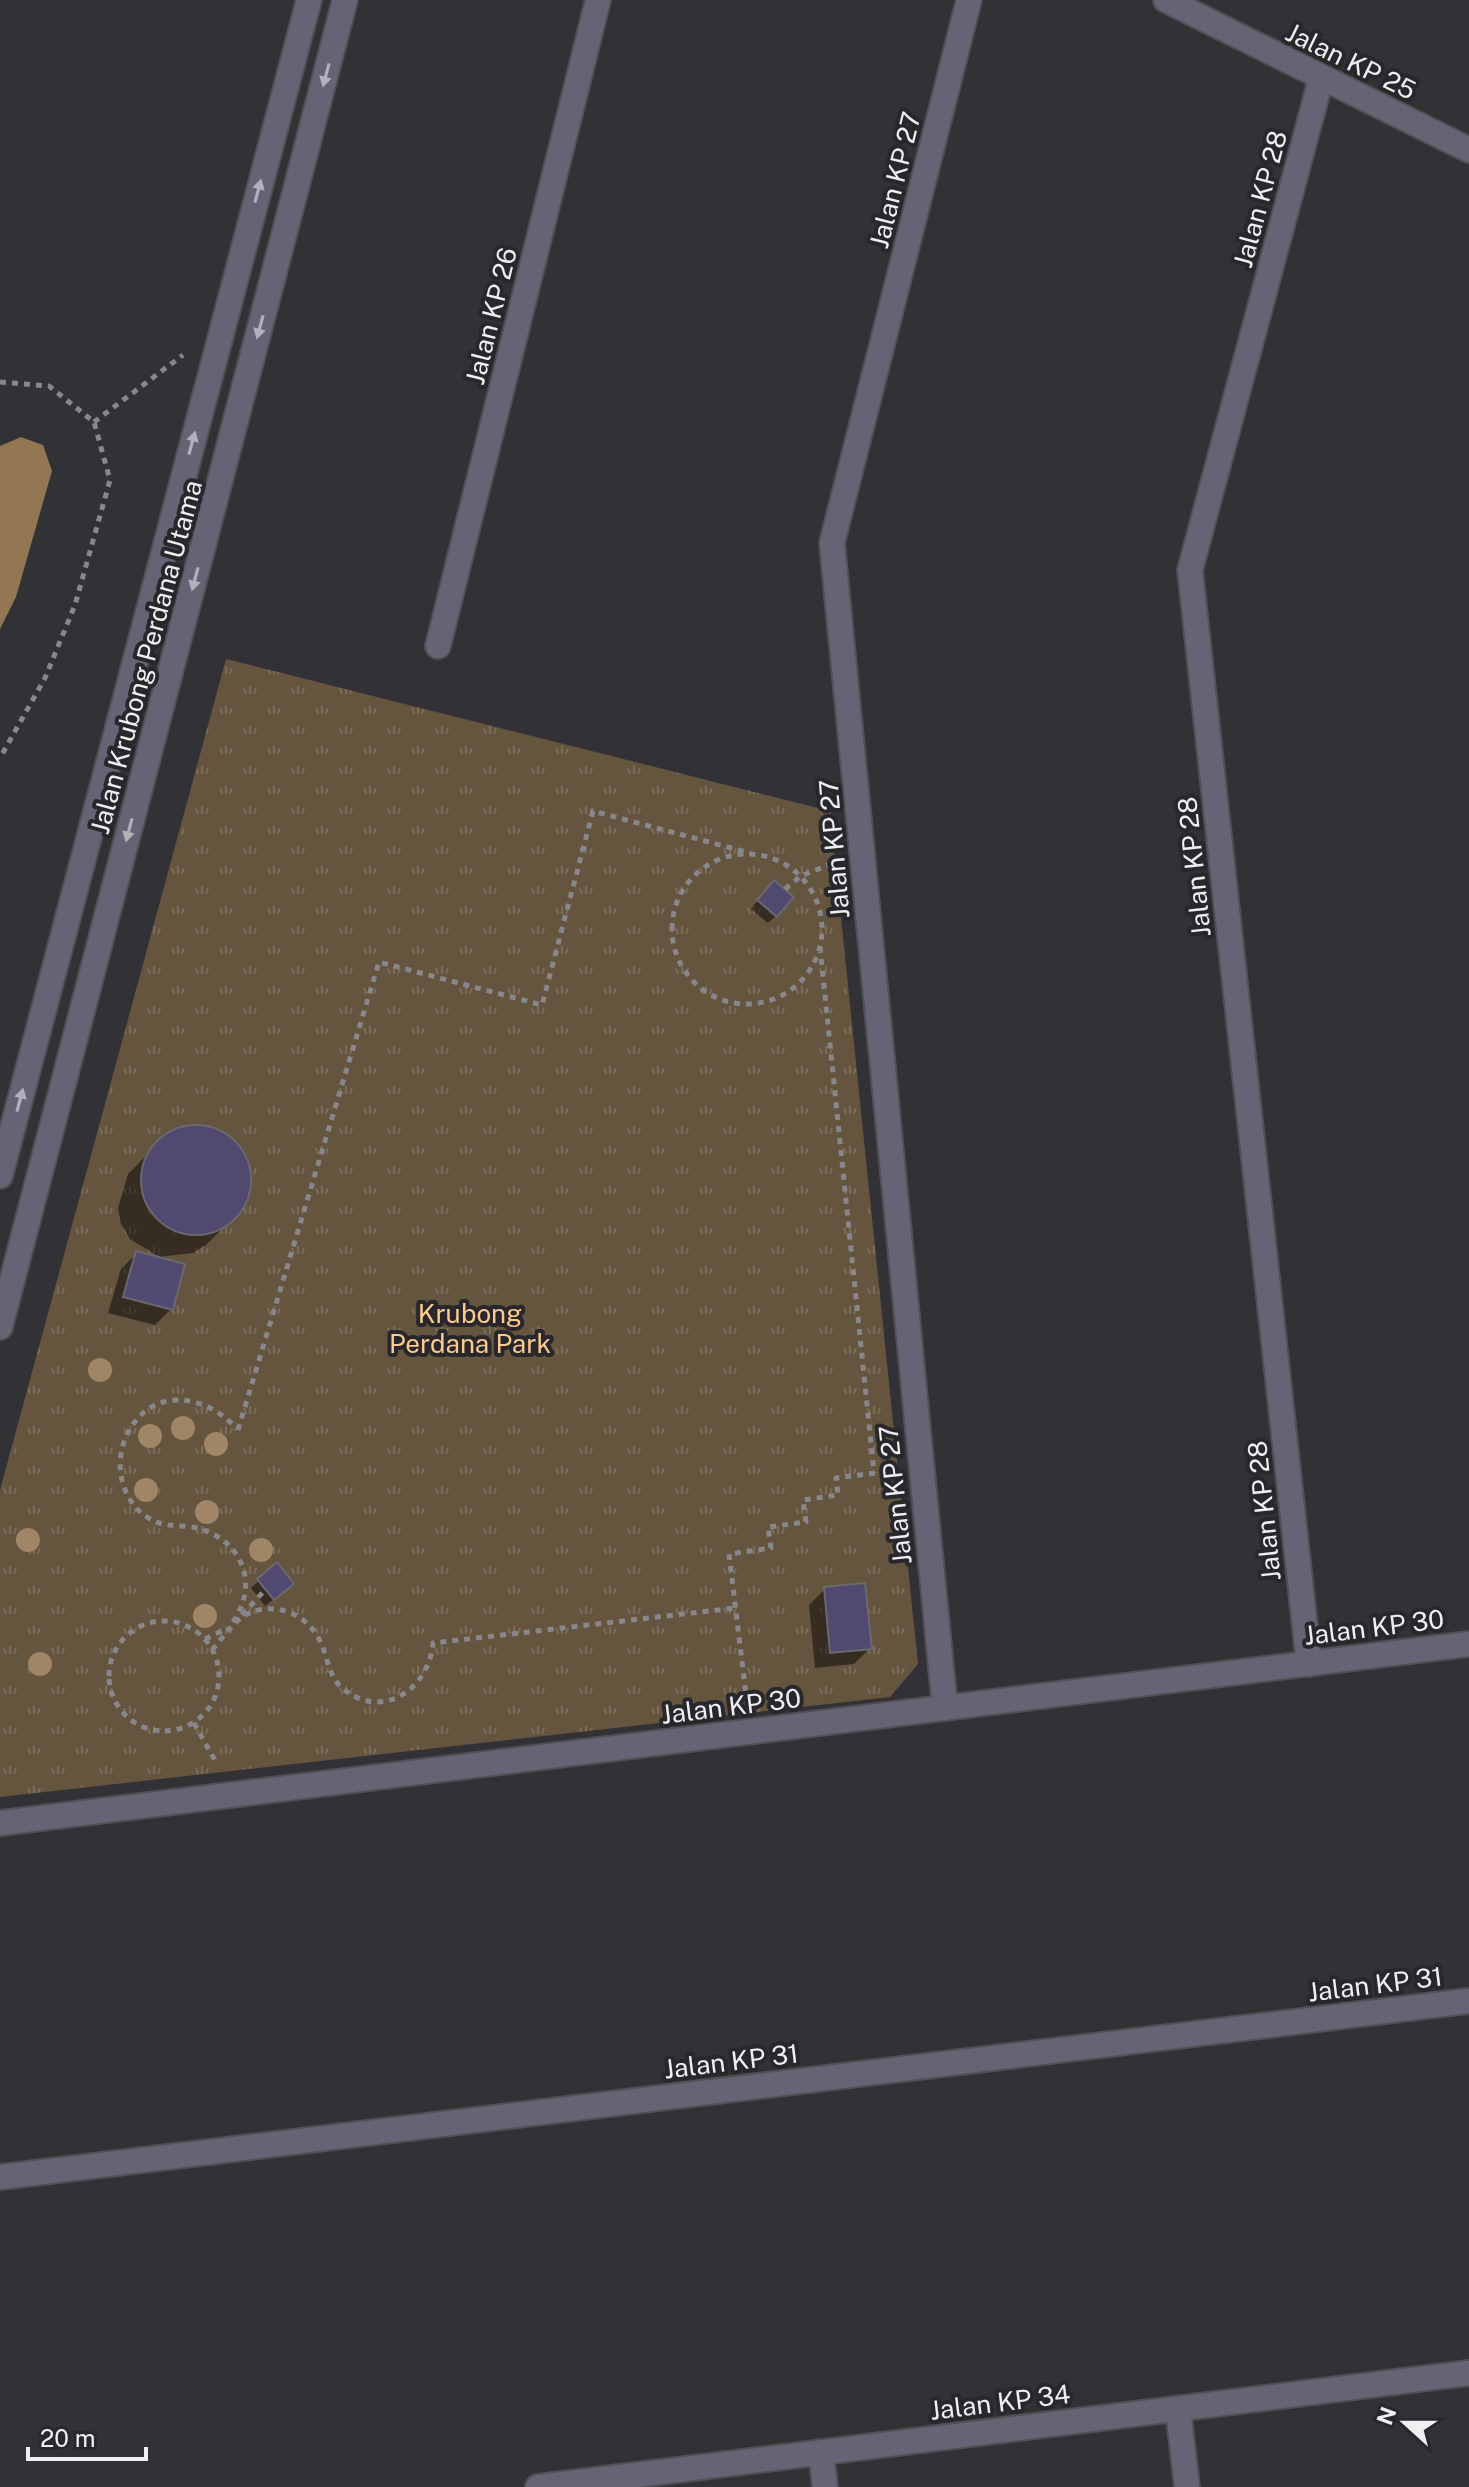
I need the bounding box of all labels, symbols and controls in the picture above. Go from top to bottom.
street label: Jalan KP 25 [1281,16,1421,106]
one-way arrow [319,63,331,88]
street label: Jalan KP 27 [863,109,927,251]
street label: Jalan KP 28 [1227,127,1293,271]
one-way arrow [253,179,265,204]
street label: Jalan KP 26 [459,244,523,388]
one-way arrow [254,315,266,340]
one-way arrow [187,430,199,455]
street label: Jalan Krubong Perdana Utama [84,477,208,837]
one-way arrow [188,566,200,591]
street label: Jalan KP 27 [812,778,856,920]
street label: Jalan KP 28 [1171,795,1217,939]
one-way arrow [123,818,135,843]
one-way arrow [14,1088,26,1113]
park label: Krubong Perdana Park [389,1298,551,1359]
street label: Jalan KP 27 [872,1424,918,1566]
street label: Jalan KP 28 [1241,1439,1287,1583]
street label: Jalan KP 30 [1302,1603,1446,1651]
street label: Jalan KP 30 [659,1682,803,1730]
street label: Jalan KP 31 [1306,1960,1444,2008]
street label: Jalan KP 31 [662,2037,800,2085]
street label: Jalan KP 34 [928,2378,1072,2426]
north arrow [1365,2383,1445,2463]
text: N [1371,2403,1402,2429]
scale bar [28,2411,146,2461]
text: 20 m [40,2424,96,2452]

